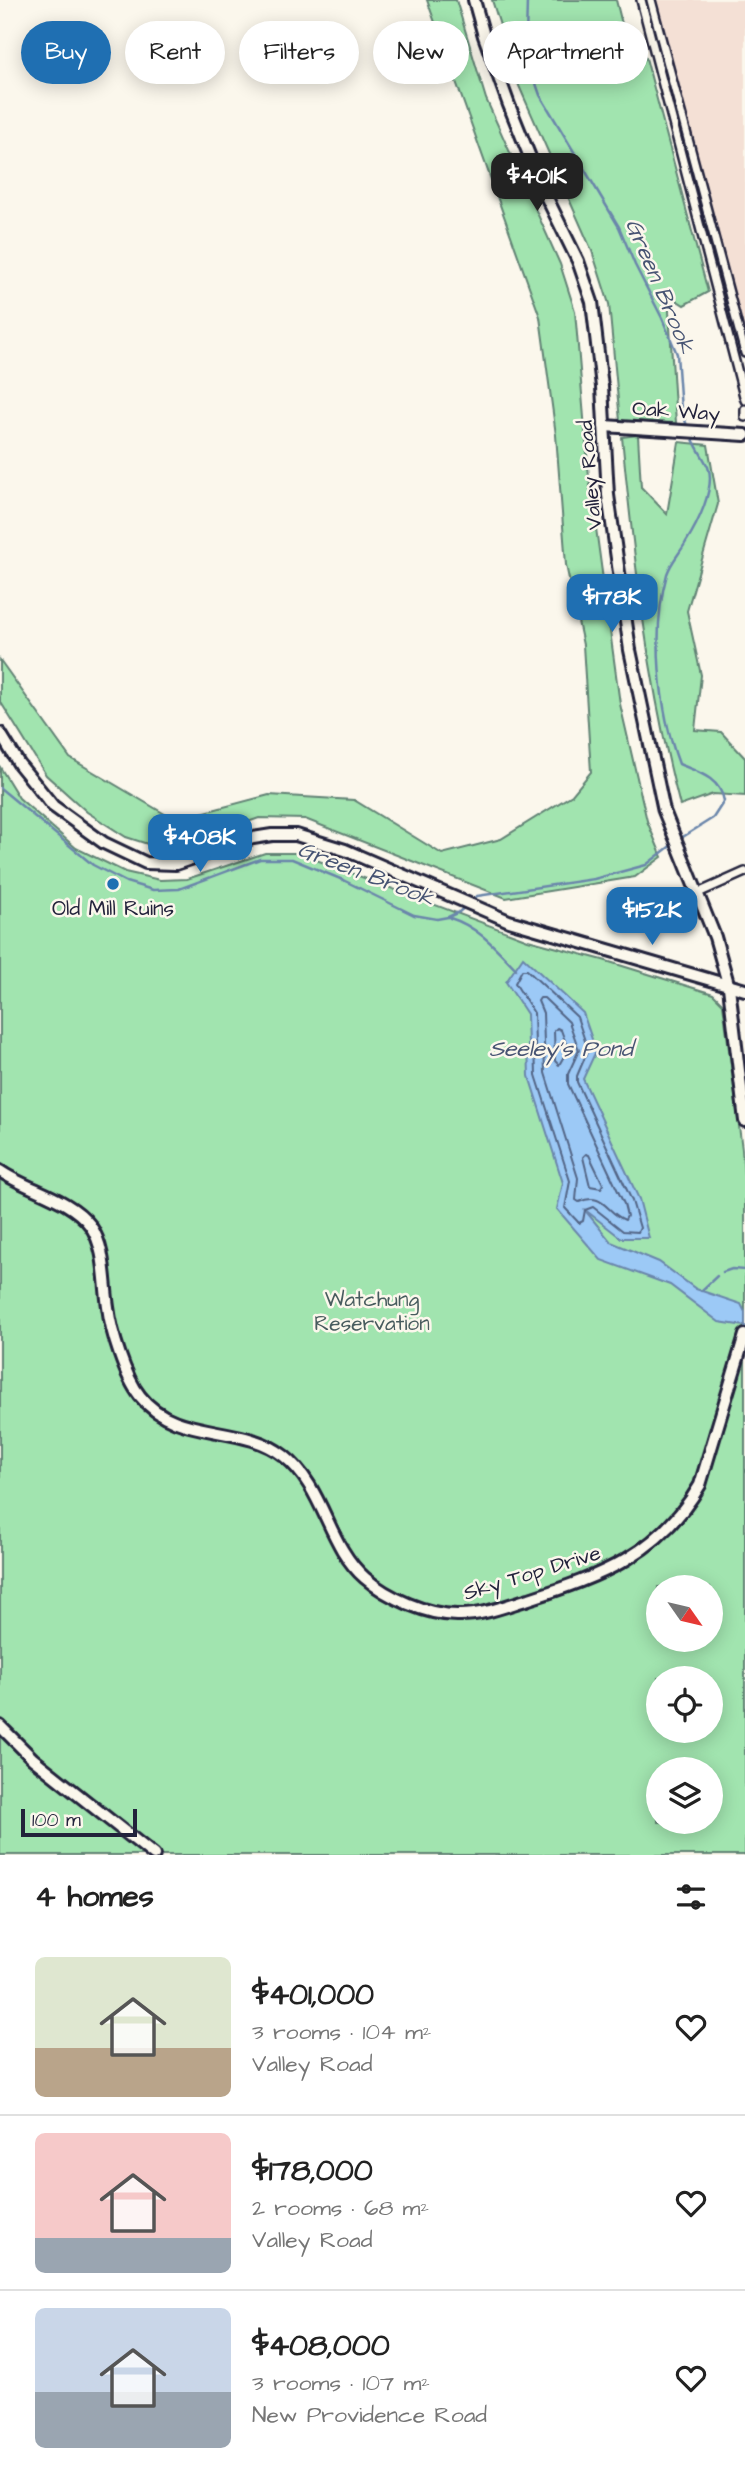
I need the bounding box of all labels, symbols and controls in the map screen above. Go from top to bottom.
chip: Buy [21,21,111,84]
chip: Rent [125,21,225,84]
chip: Filters [239,21,359,84]
chip: New [373,21,469,84]
chip: Apartment [483,21,648,84]
pin: $401K [488,154,586,213]
text: $401K [507,160,567,192]
water label: Green Brook [617,214,703,359]
street label: Oak Way [631,393,721,431]
street label: Valley Road [571,419,611,531]
pin: $178K [563,574,661,634]
text: $178K [583,581,641,613]
pin: $408K [151,814,249,874]
text: $408K [164,821,236,853]
water label: Green Brook [293,833,439,915]
marker: Old Mill Ruins [105,876,121,892]
pin: $152K [603,888,701,947]
place label: Old Mill Ruins [52,894,174,923]
text: $152K [622,894,682,926]
water label: Seeley's Pond [489,1033,637,1066]
park label: Watchung Reservation [314,1285,430,1338]
street label: Sky Top Drive [460,1538,605,1610]
north arrow [646,1575,723,1652]
map controls [646,1575,723,1834]
button: locate [646,1666,723,1743]
button: layers [646,1757,723,1834]
scale bar [21,1806,136,1838]
text: 100 m [32,1807,81,1834]
text: 4 homes [35,1876,154,1918]
icon: filters [672,1878,710,1916]
text: $401,000 [252,1974,374,2016]
icon: home [91,1985,175,2069]
icon: heart [672,2008,710,2046]
text: 3 rooms · 104 m² [252,2016,431,2048]
text: Valley Road [252,2048,372,2080]
text: $178,000 [252,2150,373,2192]
icon: home [91,2161,175,2245]
icon: heart [672,2184,710,2222]
text: 2 rooms · 68 m² [252,2192,429,2224]
text: Valley Road [252,2224,372,2256]
text: $408,000 [252,2325,390,2367]
icon: home [91,2336,175,2420]
icon: heart [672,2359,710,2397]
text: 3 rooms · 107 m² [252,2367,430,2399]
text: New Providence Road [252,2399,487,2431]

